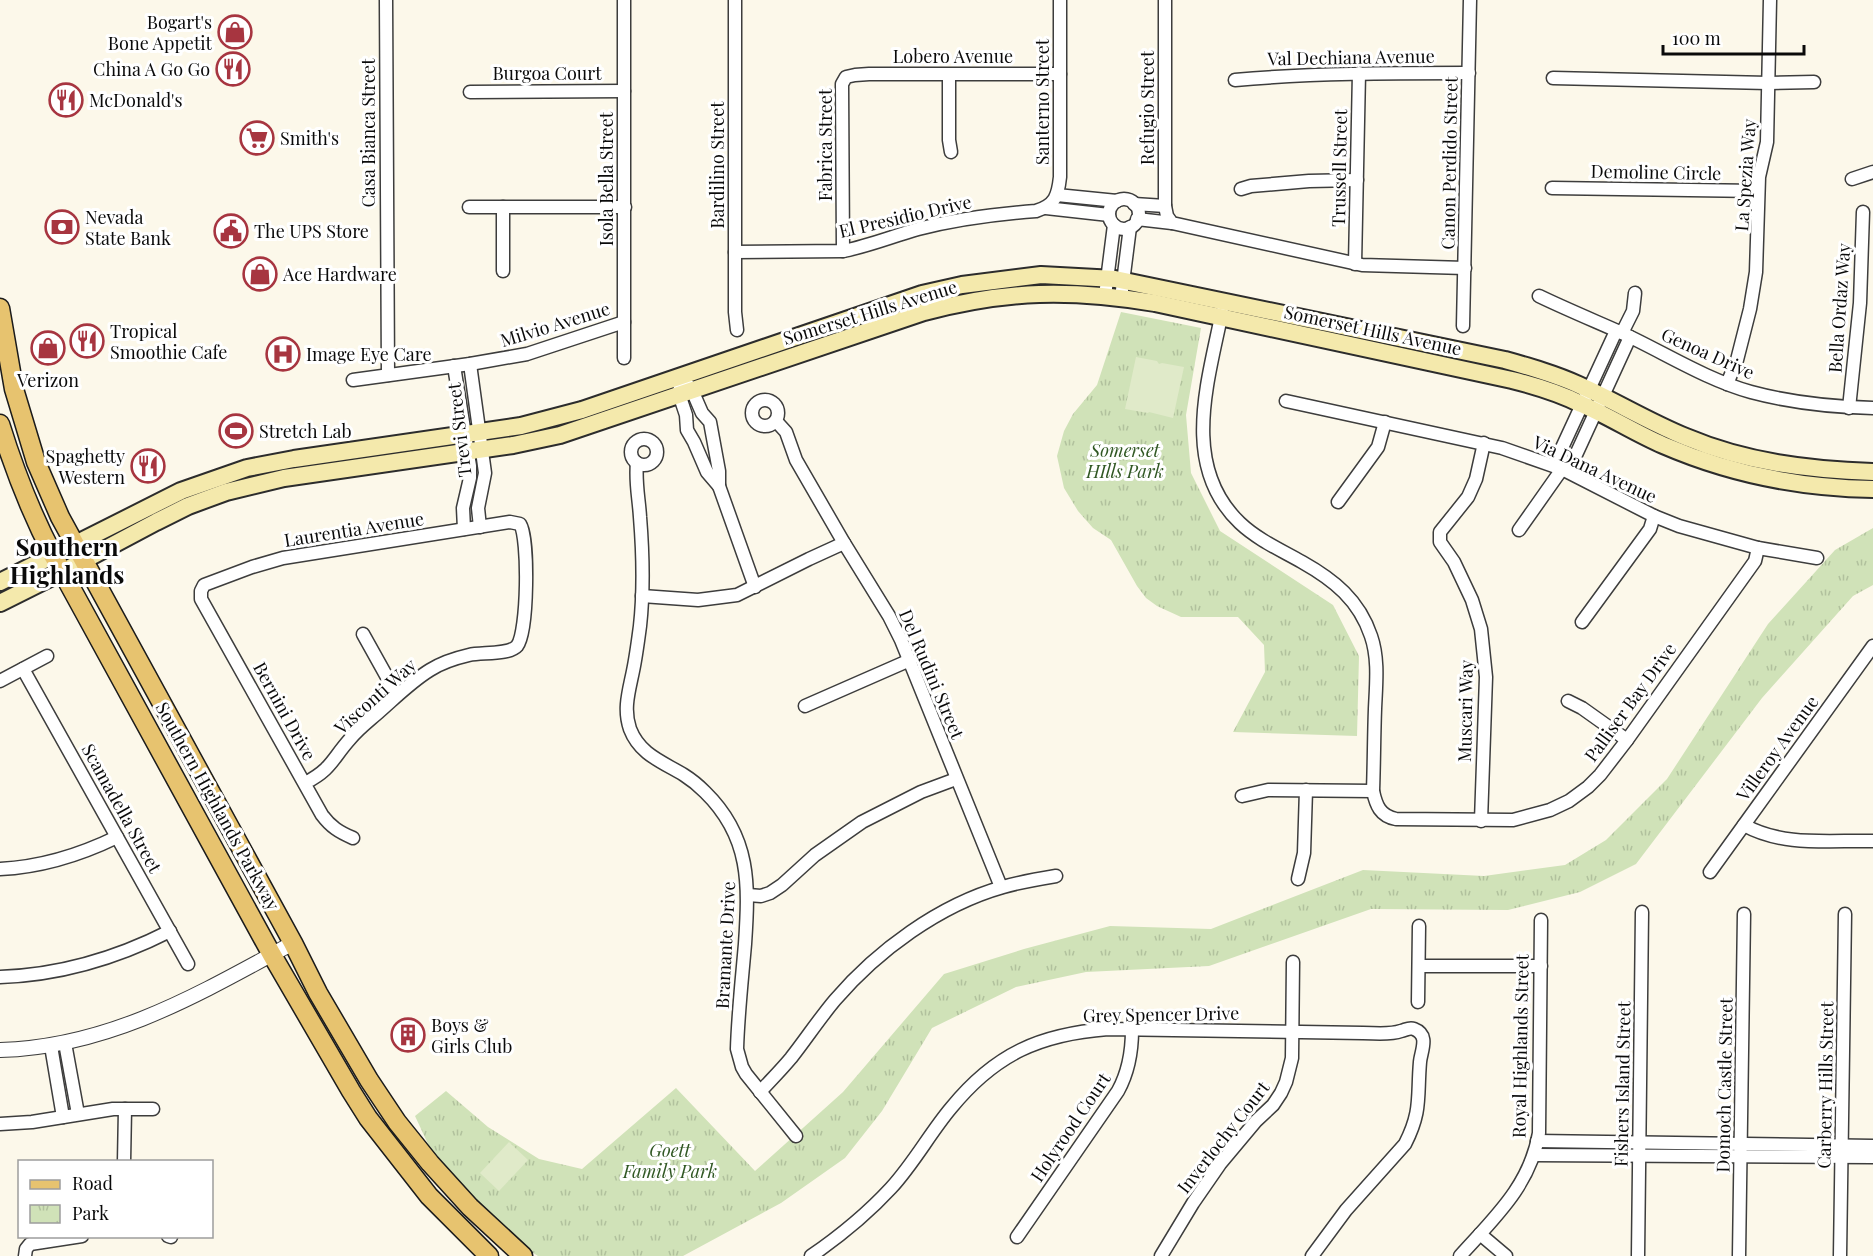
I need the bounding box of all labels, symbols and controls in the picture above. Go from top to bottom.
place label: Bogart's Bone Appetit [108,10,213,55]
shop icon: Bogart's Bone Appetit [217,14,253,50]
scale bar [1663,18,1804,56]
text: 100 m [1672,26,1721,50]
street label: Santerno Street [1030,38,1054,165]
street label: Lobero Avenue [893,44,1013,68]
street label: Val Dechiana Avenue [1266,44,1435,70]
street label: Refugio Street [1135,50,1159,165]
restaurant icon: China A Go Go [215,51,251,87]
place label: China A Go Go [93,57,210,81]
street label: Casa Bianca Street [356,58,380,208]
street label: Burgoa Court [492,61,602,85]
street label: Canon Perdido Street [1435,76,1463,250]
restaurant icon: McDonald's [48,82,84,118]
place label: McDonald's [89,88,183,112]
street label: Fabrica Street [813,88,837,201]
street label: Bardilino Street [705,101,729,229]
street label: Trussell Street [1326,108,1352,227]
street label: Isola Bella Street [594,111,618,246]
street label: La Spezia Way [1729,118,1761,232]
supermarket icon: Smith's [239,120,275,156]
place label: Smith's [280,126,339,150]
street label: Demoline Circle [1590,159,1722,185]
street label: El Presidio Drive [836,189,974,243]
place label: Nevada State Bank [85,205,171,250]
bank icon: Nevada State Bank [44,209,80,245]
public building icon: The UPS Store [213,213,249,249]
place label: The UPS Store [254,219,369,243]
street label: Bella Ordaz Way [1822,242,1856,374]
shop icon: Ace Hardware [242,256,278,292]
place label: Ace Hardware [282,262,397,286]
street label: Somerset Hills Avenue [780,274,960,350]
street label: Milvio Avenue [497,296,613,352]
street label: Somerset Hills Avenue [1282,299,1464,361]
place label: Tropical Smoothie Cafe [110,319,227,364]
street label: Genoa Drive [1658,322,1758,384]
restaurant icon: Tropical Smoothie Cafe [69,323,105,359]
shop icon: Verizon [30,330,66,366]
hospital icon: Image Eye Care [265,336,301,372]
place label: Image Eye Care [306,342,432,366]
place label: Verizon [16,368,79,392]
street label: Trevi Street [441,381,477,478]
sports icon: Stretch Lab [218,413,254,449]
place label: Stretch Lab [259,419,352,443]
street label: Via Dana Avenue [1528,429,1661,508]
park label: Somerset HIlls Park [1085,438,1164,483]
place label: Spaghetty Western [46,444,125,489]
restaurant icon: Spaghetty Western [130,448,166,484]
street label: Laurentia Avenue [282,506,426,552]
district label: Southern Highlands [10,530,124,590]
street label: Del Rudini Street [894,606,970,743]
street label: Palliser Bay Drive [1579,638,1681,766]
street label: Visconti Way [328,653,421,740]
street label: Bernini Drive [248,658,322,764]
street label: Muscari Way [1452,660,1478,762]
street label: Villeroy Avenue [1730,691,1823,806]
street label: Southern Highlands Parkway [151,698,285,914]
street label: Scamadella Street [77,739,168,877]
street label: Bramante Drive [710,881,740,1009]
street label: Royal Highlands Street [1506,953,1534,1138]
street label: Domoch Castle Street [1710,997,1738,1173]
street label: Fishers Island Street [1609,1000,1635,1167]
street label: Carberry Hills Street [1812,1000,1838,1169]
street label: Grey Spencer Drive [1083,1001,1239,1027]
place label: Boys & Girls Club [431,1013,512,1058]
building icon: Boys & Girls Club [390,1017,426,1053]
street label: Holyrood Court [1025,1067,1116,1186]
street label: Inverlochy Court [1172,1075,1275,1198]
park label: Goett Family Park [622,1138,717,1183]
legend [18,1160,213,1238]
text: Road [72,1171,113,1195]
text: Park [72,1201,109,1225]

